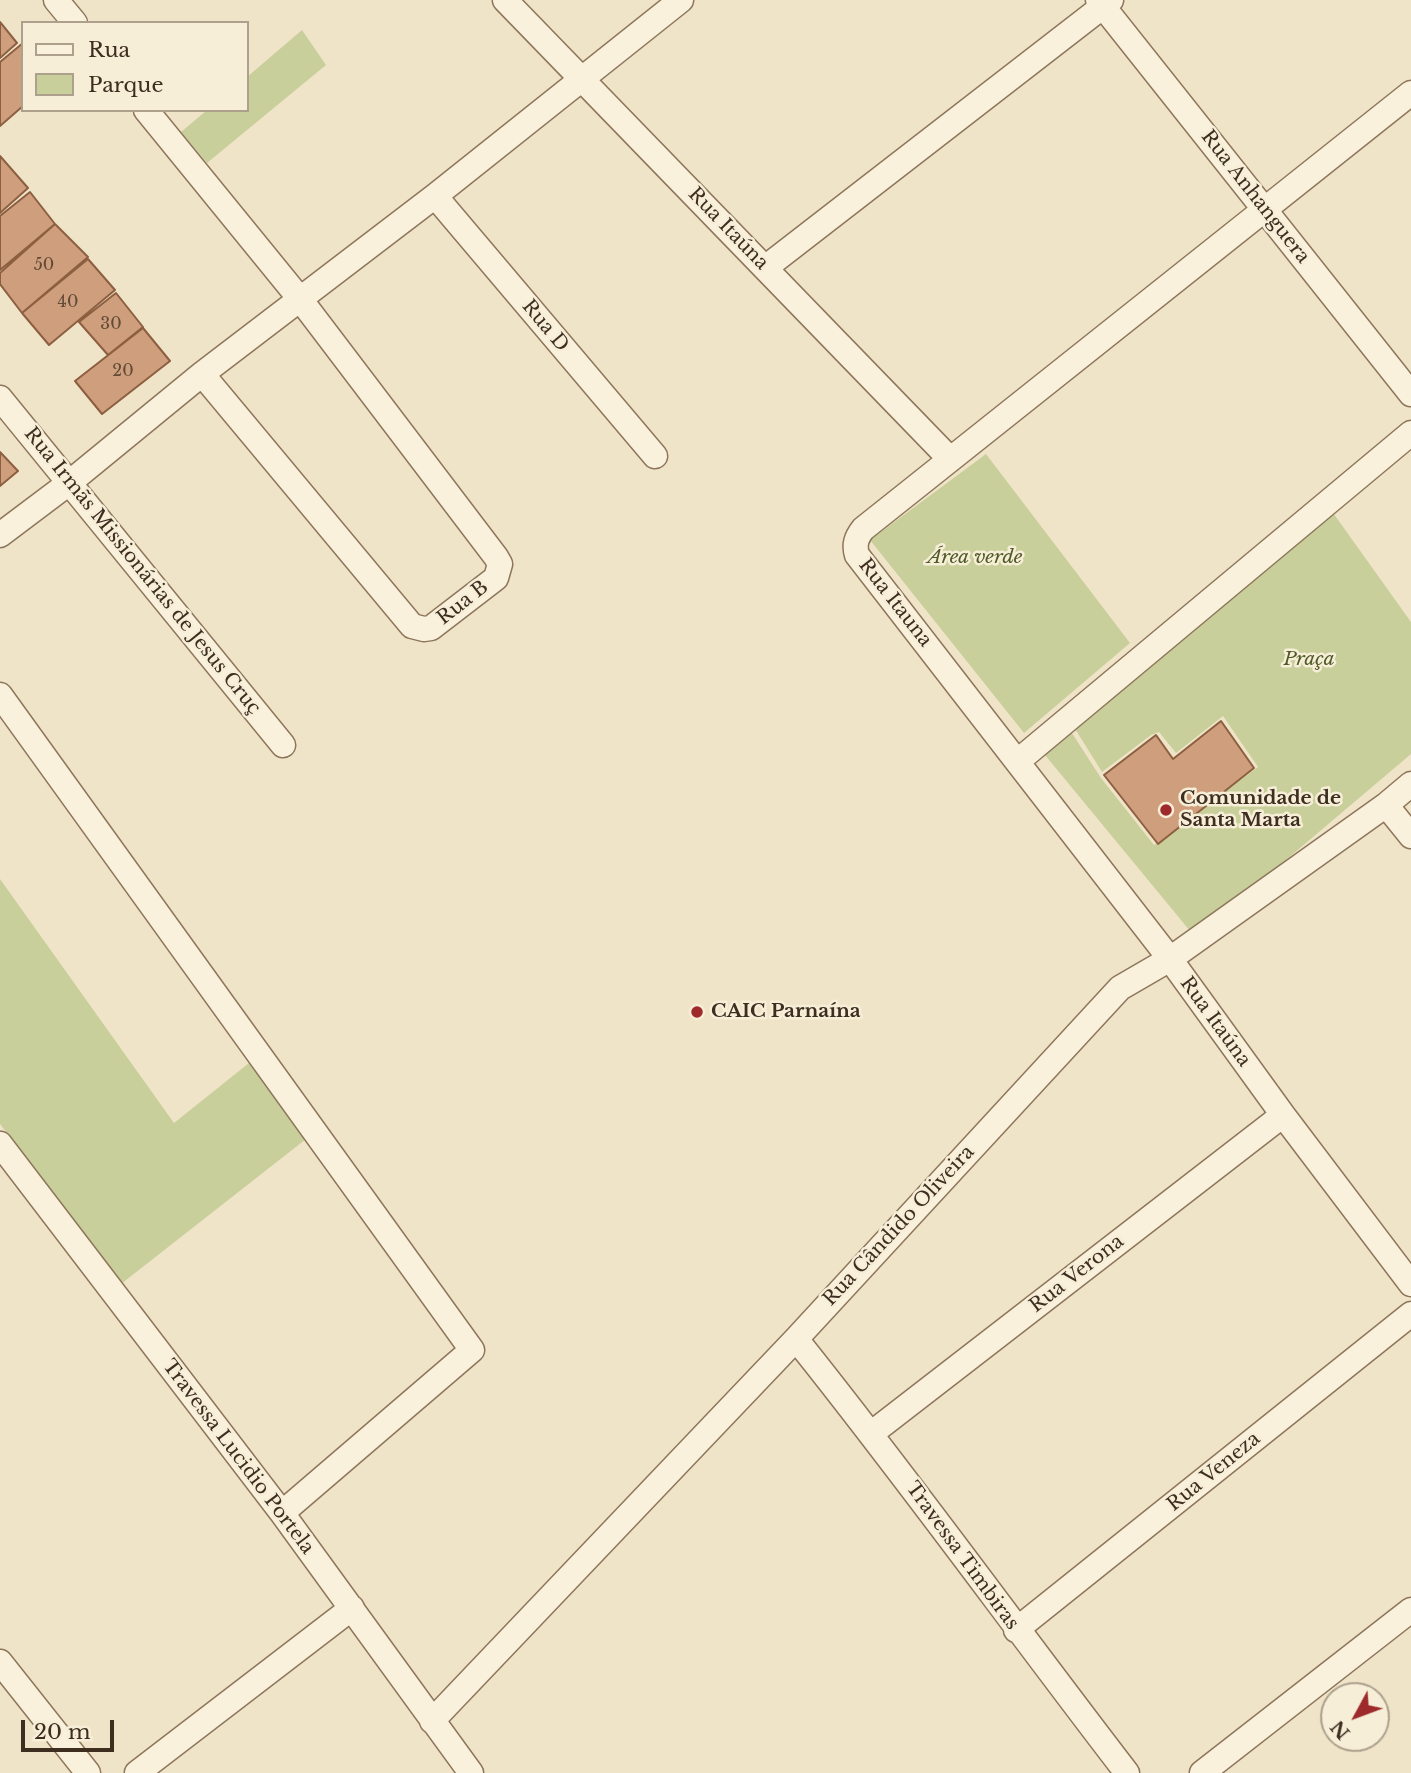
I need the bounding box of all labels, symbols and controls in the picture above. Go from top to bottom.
legend [21,21,248,112]
text: Rua [88,37,130,63]
text: Parque [88,72,163,98]
street label: Rua Anhanguera [1196,126,1314,268]
street label: Rua Itaúna [683,183,773,275]
house number: 50 [34,255,54,275]
house number: 40 [58,292,78,312]
street label: Rua D [517,296,573,356]
house number: 30 [100,314,122,334]
house number: 20 [112,361,134,381]
street label: Rua Irmãs Missionárias de Jesus Cruç [19,423,265,719]
park label: Área verde [928,547,1022,569]
street label: Rua Itauna [854,554,936,652]
street label: Rua B [433,576,493,630]
park label: Praça [1283,649,1335,671]
place label: Comunidade de Santa Marta [1180,788,1341,832]
marker: Comunidade de Santa Marta [1158,802,1174,818]
street label: Rua Itaúna [1175,973,1255,1071]
place label: CAIC Parnaína [711,1001,861,1023]
marker: CAIC Parnaína [689,1004,705,1020]
street label: Rua Cândido Oliveira [819,1141,979,1311]
street label: Rua Verona [1026,1230,1128,1318]
street label: Travessa Lucidio Portela [157,1355,319,1559]
street label: Rua Veneza [1163,1428,1265,1516]
street label: Travessa Timbiras [901,1478,1023,1634]
north arrow [1320,1682,1390,1752]
scale bar [24,1706,117,1750]
text: N [1326,1716,1355,1744]
text: 20 m [34,1719,91,1745]

